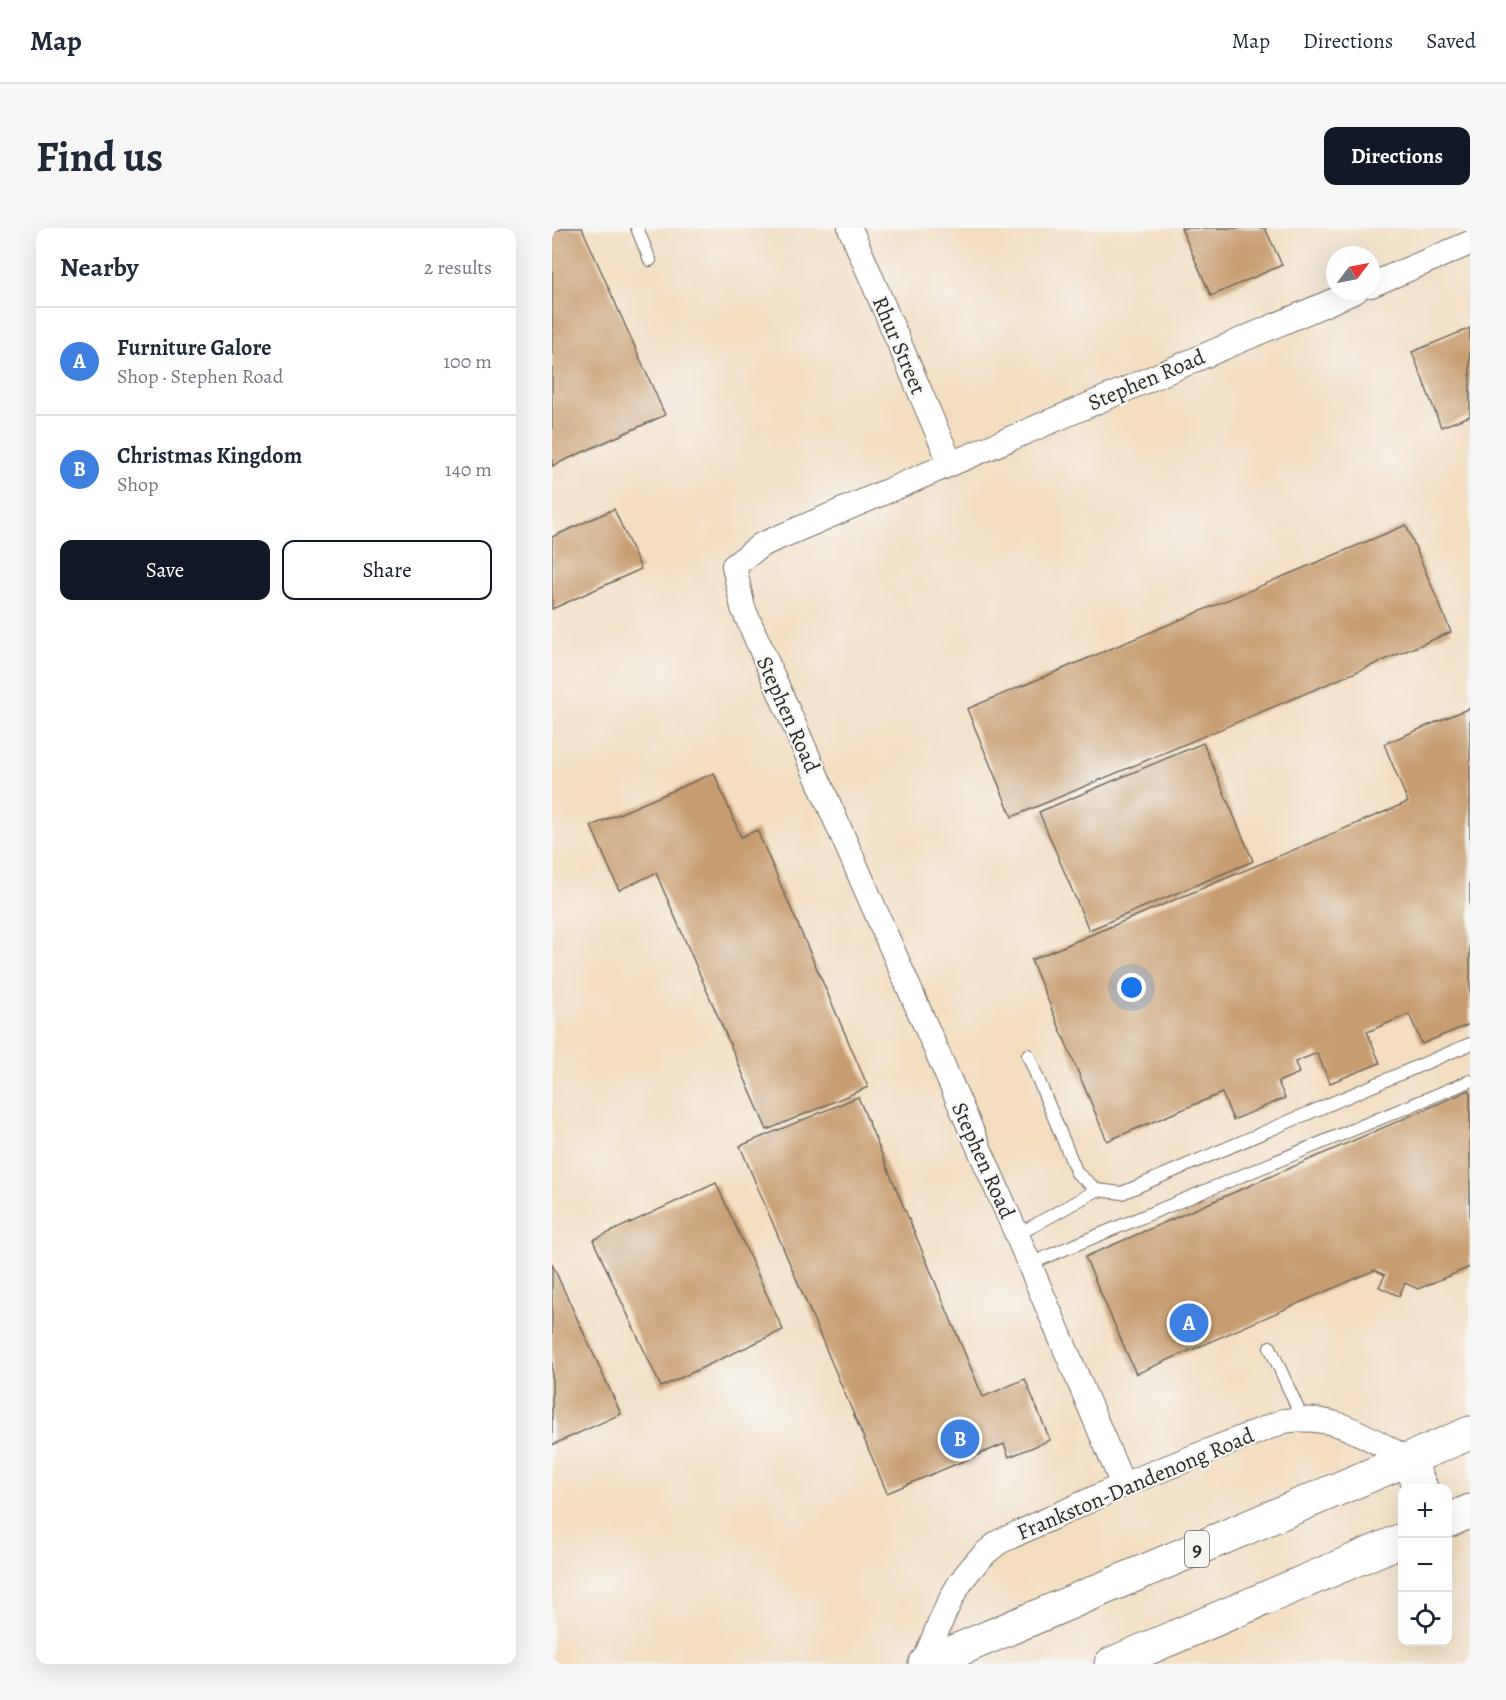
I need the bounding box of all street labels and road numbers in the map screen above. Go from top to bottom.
street label: Rhur Street [865,292,933,399]
street label: Stephen Road [1083,342,1210,418]
street label: Stephen Road [749,652,827,777]
street label: Stephen Road [944,1098,1022,1223]
street label: Frankston-Dandenong Road [1012,1420,1259,1548]
road number: 9 [1185,1531,1209,1567]

